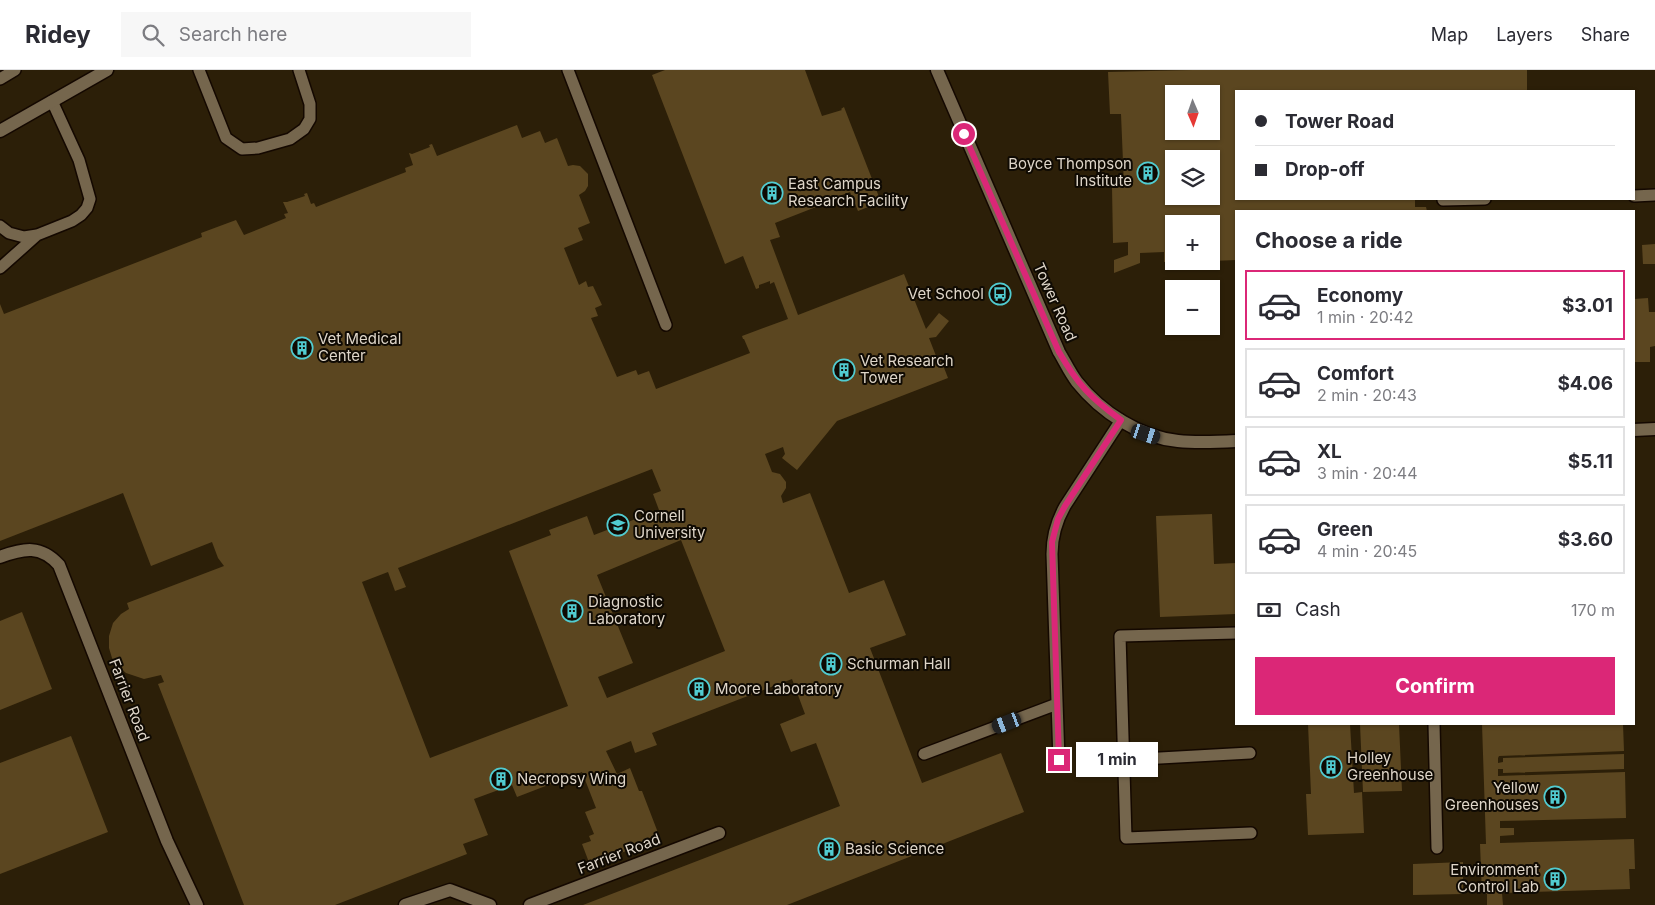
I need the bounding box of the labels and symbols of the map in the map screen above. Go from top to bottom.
north arrow [1165,85,1220,140]
route start [953,123,975,145]
place label: Boyce Thompson Institute [1008,154,1132,190]
building icon: Boyce Thompson Institute [1136,161,1160,185]
place label: East Campus Research Facility [788,174,909,210]
building icon: East Campus Research Facility [760,181,784,205]
street label: Tower Road [1030,260,1081,344]
bus stop icon: Vet School [988,282,1012,306]
place label: Vet School [908,284,984,303]
place label: Vet Medical Center [318,329,401,365]
building icon: Vet Medical Center [290,336,314,360]
place label: Vet Research Tower [860,351,954,387]
building icon: Vet Research Tower [832,358,856,382]
car [1129,422,1162,446]
place label: Cornell University [634,506,706,542]
school or university icon: Cornell University [606,513,630,537]
place label: Diagnostic Laboratory [588,592,666,628]
building icon: Diagnostic Laboratory [560,599,584,623]
building icon: Schurman Hall [819,652,843,676]
place label: Schurman Hall [847,654,950,673]
street label: Farrier Road [105,656,154,744]
building icon: Moore Laboratory [687,677,711,701]
place label: Moore Laboratory [715,679,843,698]
car [990,711,1023,735]
callout: 1 min [1076,742,1159,778]
place label: Holley Greenhouse [1347,748,1433,784]
route end [1048,749,1070,771]
building icon: Holley Greenhouse [1319,755,1343,779]
building icon: Necropsy Wing [489,767,513,791]
place label: Necropsy Wing [517,769,626,788]
place label: Yellow Greenhouses [1445,778,1539,814]
building icon: Yellow Greenhouses [1543,785,1567,809]
street label: Farrier Road [575,829,663,878]
building icon: Basic Science [817,837,841,861]
place label: Basic Science [845,839,944,858]
place label: Environment Control Lab [1450,860,1539,896]
building icon: Environment Control Lab [1543,867,1567,891]

